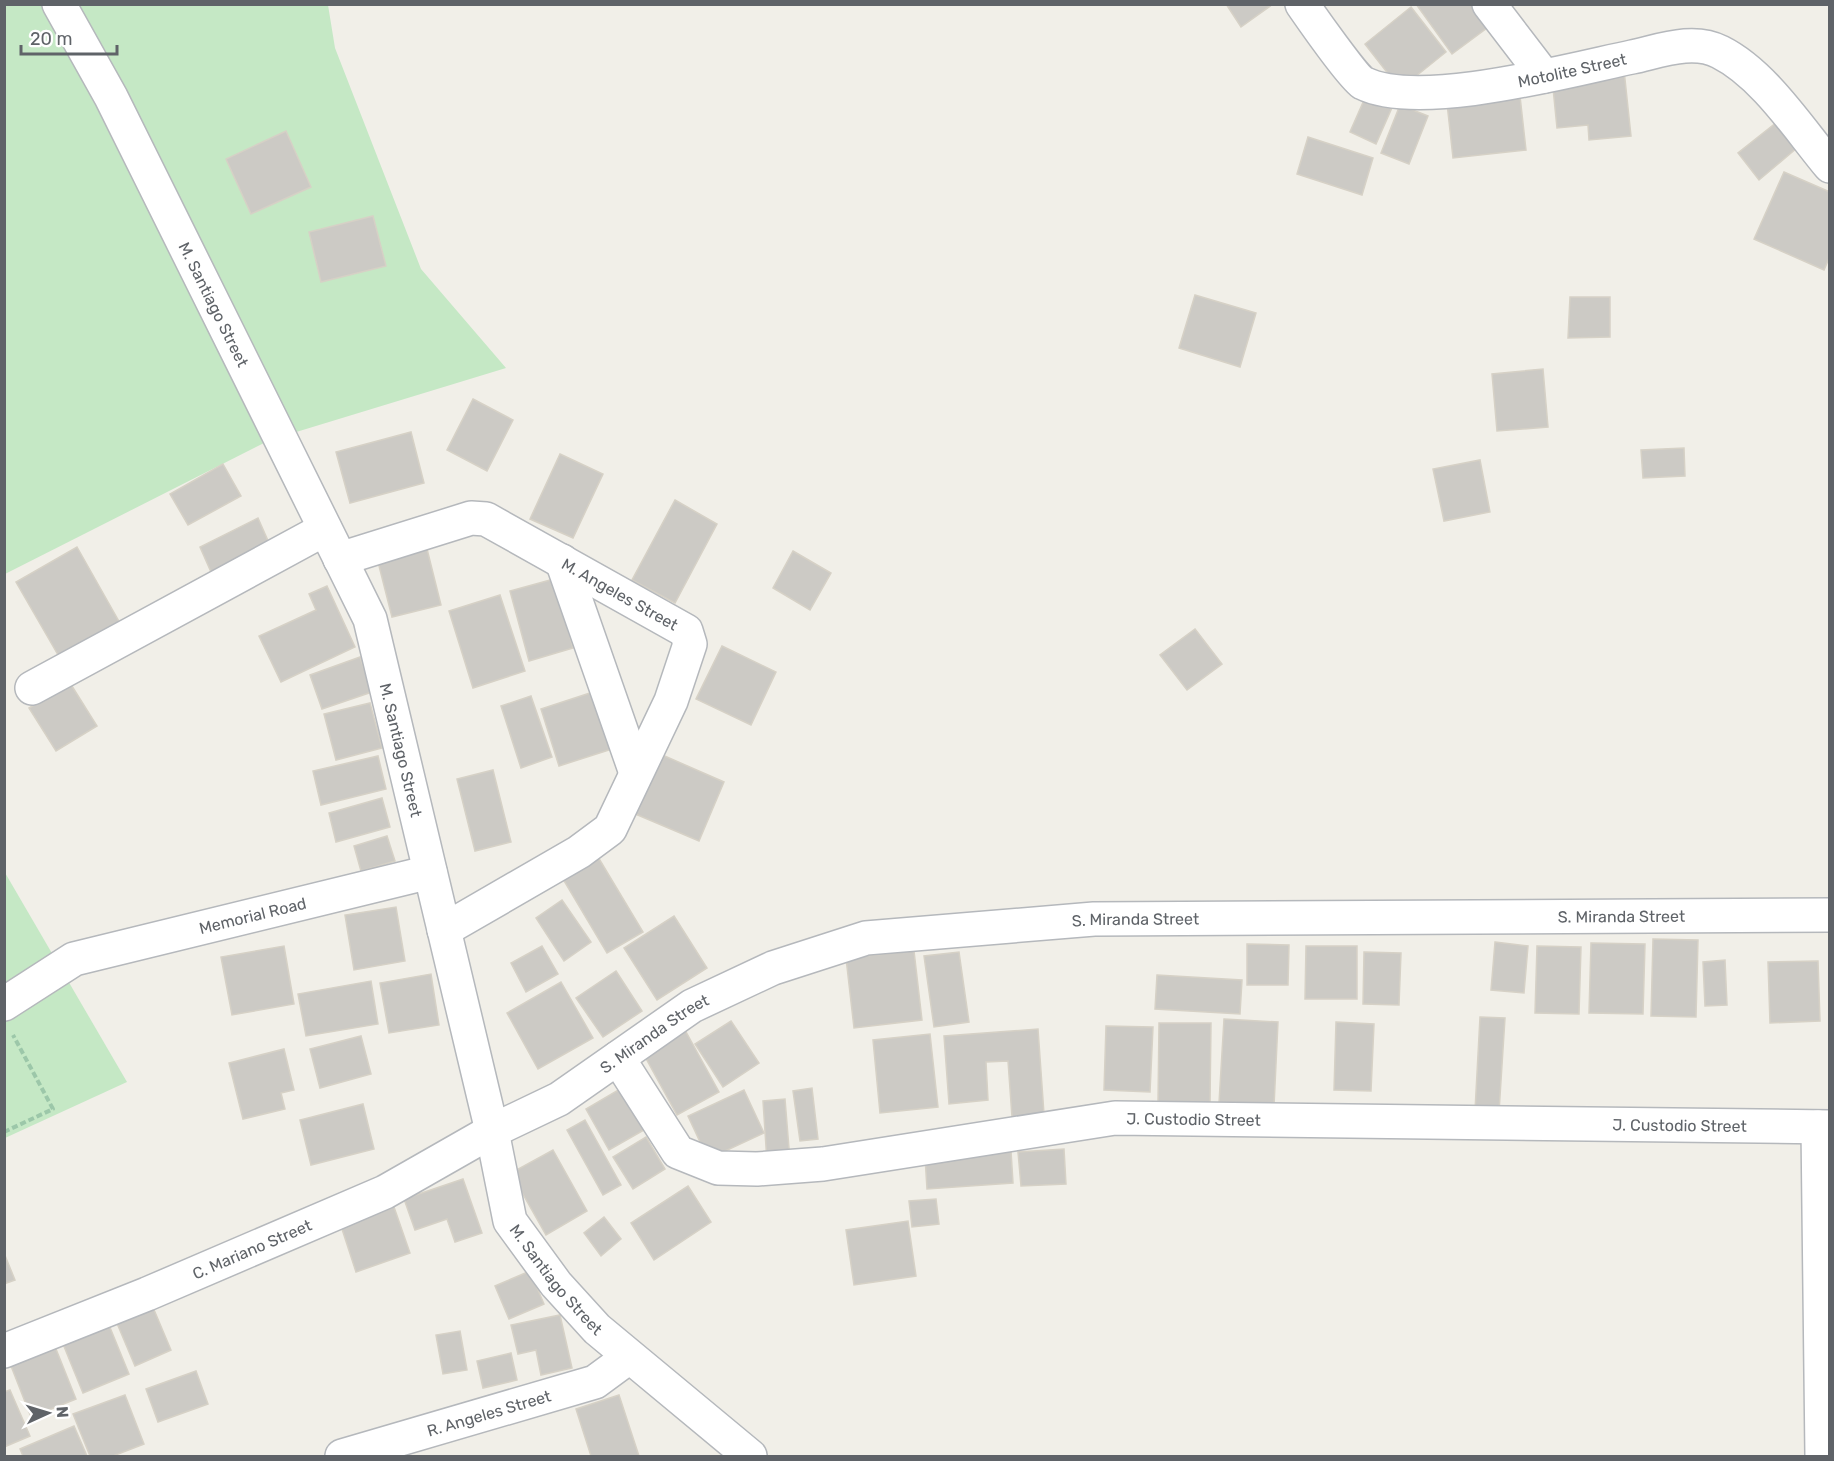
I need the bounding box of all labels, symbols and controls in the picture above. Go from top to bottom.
scale bar [21,18,117,56]
text: 20 m [30,28,72,50]
street label: Motolite Street [1516,49,1628,91]
street label: M. Santiago Street [175,239,253,370]
street label: M. Angeles Street [559,554,682,634]
street label: M. Santiago Street [376,681,426,819]
street label: Memorial Road [197,893,308,938]
street label: S. Miranda Street [1558,906,1685,926]
street label: S. Miranda Street [1071,909,1199,930]
street label: S. Miranda Street [596,990,712,1077]
street label: J. Custodio Street [1126,1109,1261,1129]
street label: J. Custodio Street [1612,1115,1747,1135]
street label: C. Mariano Street [189,1215,314,1283]
street label: M. Santiago Street [506,1220,606,1339]
north arrow [18,1383,78,1443]
street label: R. Angeles Street [425,1386,553,1440]
text: N [53,1406,72,1418]

